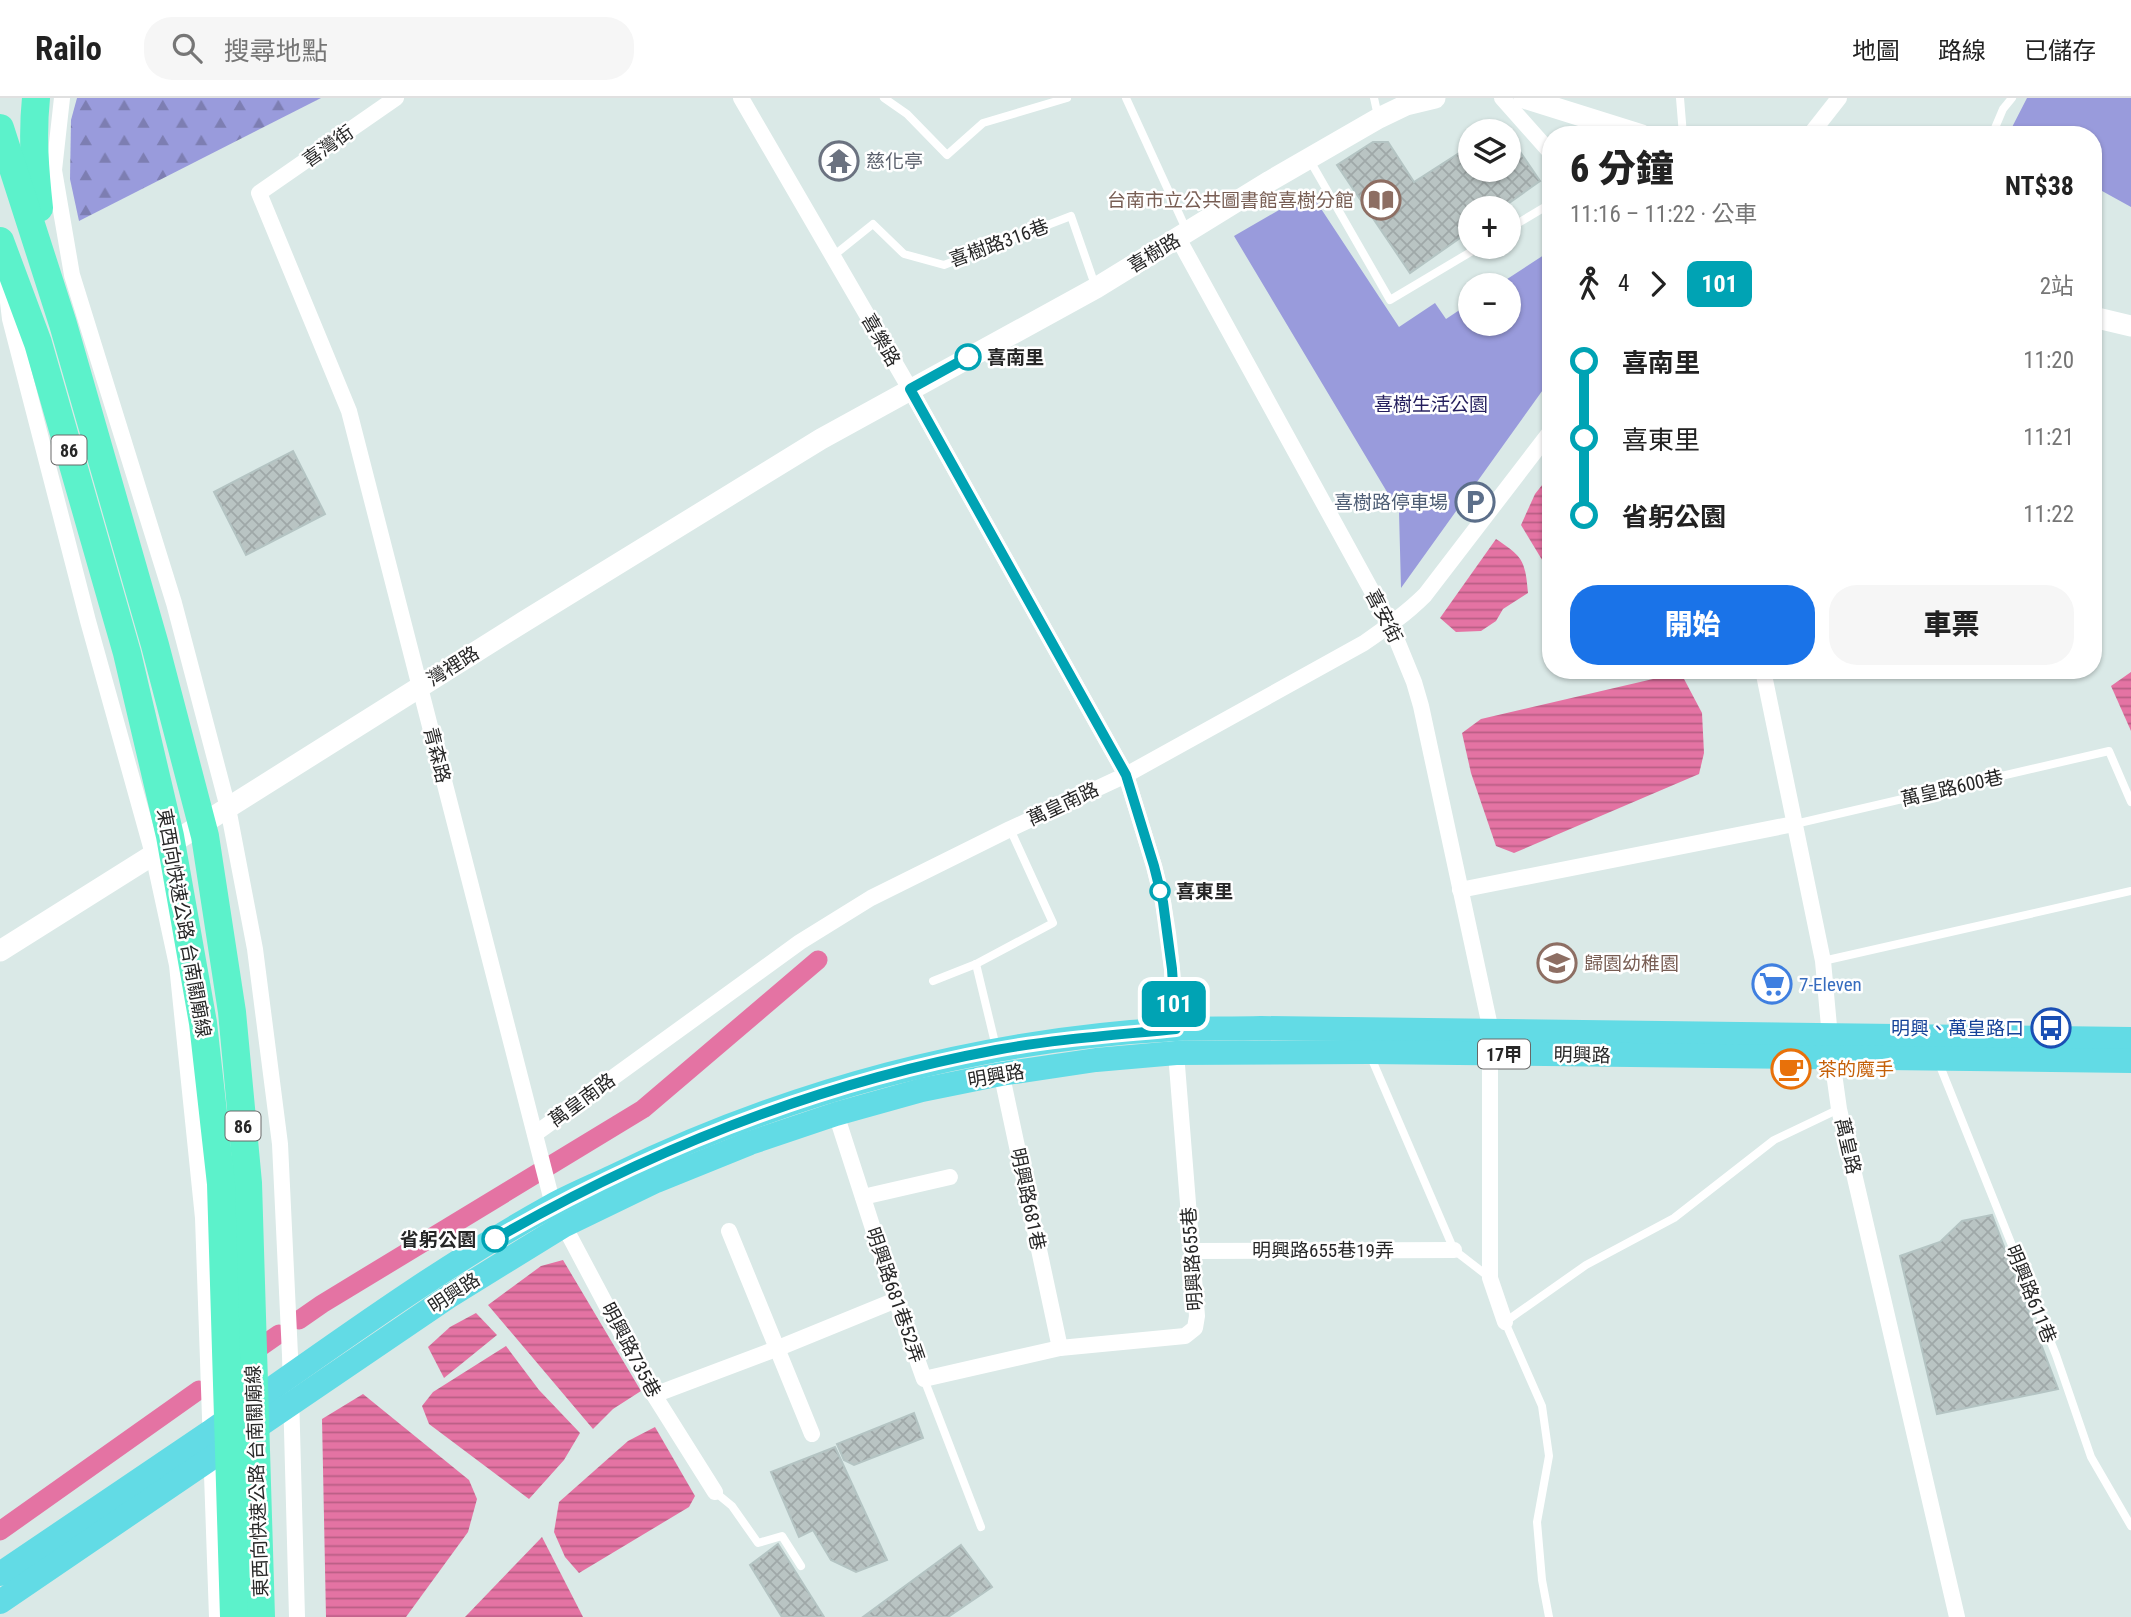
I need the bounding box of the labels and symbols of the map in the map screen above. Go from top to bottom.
street label: 喜灣街 [298,120,358,172]
temple icon: 慈化亭 [818,140,860,182]
place label: 慈化亭 [866,150,923,173]
library icon: 台南市立公共圖書館喜樹分館 [1360,179,1402,221]
place label: 台南市立公共圖書館喜樹分館 [1107,189,1354,212]
street label: 喜樹路316巷 [946,214,1052,272]
street label: 喜樹路 [1124,228,1184,278]
street label: 喜樂路 [857,310,905,370]
marker: 喜南里 [955,344,981,370]
place label: 喜南里 [987,346,1044,369]
park label: 喜樹生活公園 [1374,393,1488,416]
road number: 86 [52,436,86,464]
parking icon: 喜樹路停車場 [1454,481,1496,523]
place label: 喜樹路停車場 [1334,491,1448,514]
street label: 喜安街 [1361,585,1407,647]
street label: 灣裡路 [423,641,483,691]
street label: 青森路 [419,725,455,785]
street label: 萬皇路600巷 [1899,765,2005,811]
street label: 萬皇南路 [1024,778,1102,830]
street label: 東西向快速公路 台南關廟線 [152,807,216,1039]
place label: 喜東里 [1176,880,1233,903]
marker: 喜東里 [1150,881,1170,901]
school or university icon: 歸園幼稚園 [1536,942,1578,984]
place label: 歸園幼稚園 [1584,952,1679,975]
supermarket icon: 7-Eleven [1751,963,1793,1005]
place label: 7-Eleven [1799,973,1862,996]
line badge: 101 [1134,981,1214,1027]
bus stop icon: 明興、萬皇路口 [2030,1007,2072,1049]
place label: 明興、萬皇路口 [1891,1017,2024,1040]
road number: 17甲 [1478,1040,1530,1069]
street label: 明興路 [1553,1043,1611,1067]
cafe icon: 茶的魔手 [1770,1048,1812,1090]
place label: 茶的魔手 [1818,1058,1894,1081]
street label: 明興路 [966,1060,1026,1092]
street label: 萬皇南路 [544,1068,620,1132]
road number: 86 [226,1112,260,1140]
street label: 萬皇路 [1830,1116,1866,1176]
street label: 明興路681巷 [1006,1146,1050,1252]
street label: 明興路655巷 [1177,1206,1207,1312]
street label: 明興路681巷52弄 [861,1224,929,1366]
marker: 省躬公園 [482,1226,508,1252]
place label: 省躬公園 [400,1228,476,1251]
street label: 明興路655巷19弄 [1252,1239,1394,1262]
street label: 明興路611巷 [2001,1241,2061,1347]
street label: 明興路 [424,1268,484,1318]
street label: 明興路735巷 [596,1299,666,1401]
street label: 東西向快速公路 台南關廟線 [241,1364,273,1598]

